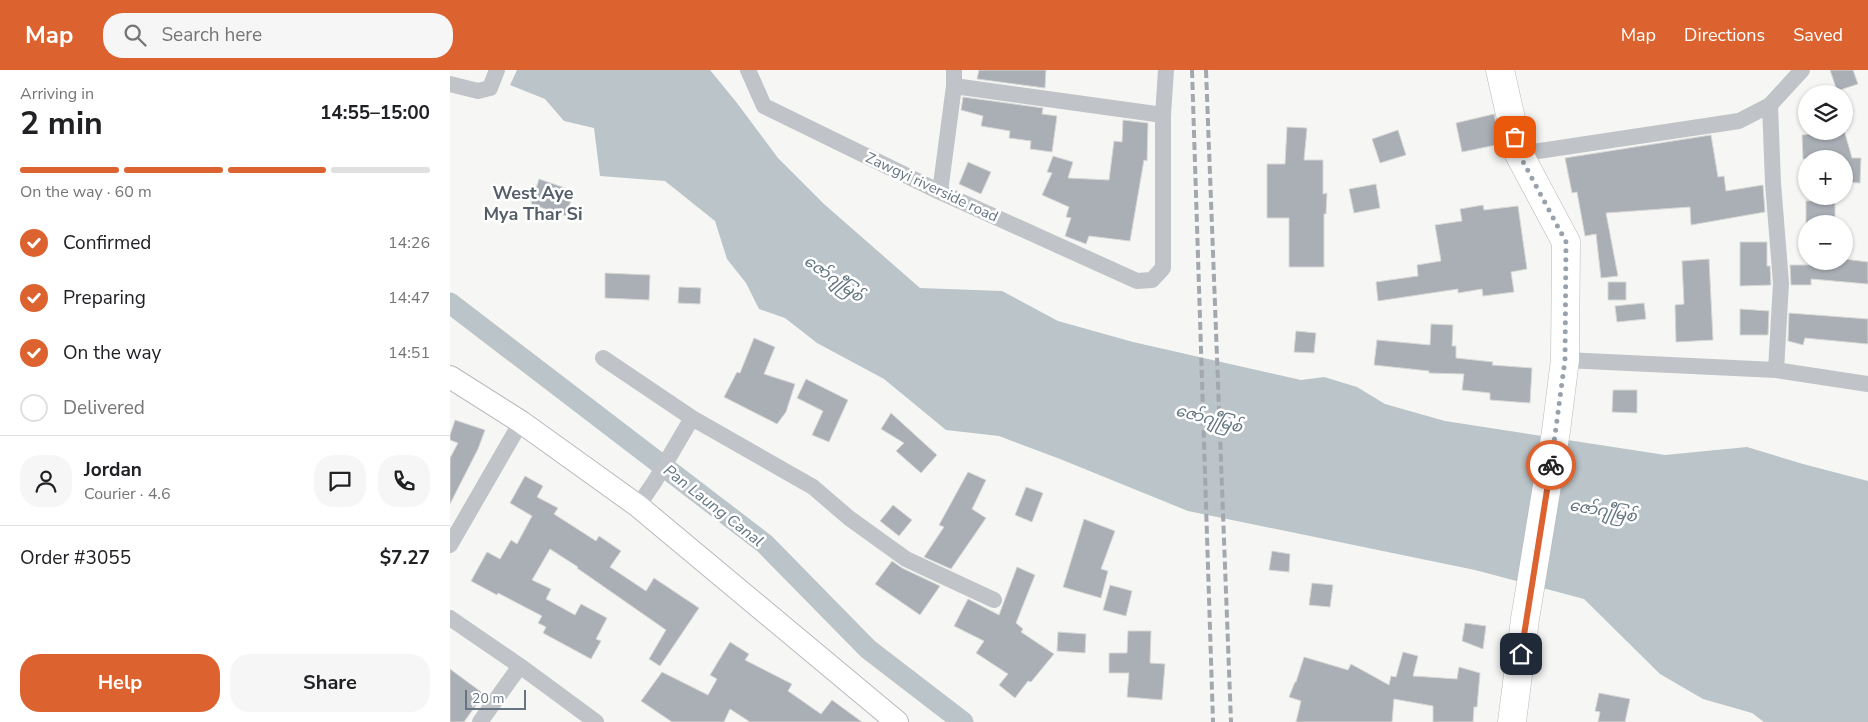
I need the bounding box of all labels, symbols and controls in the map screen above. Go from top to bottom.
search box [103,13,453,58]
text: Map [25,19,73,51]
icon: search [121,21,149,49]
text: Search here [161,22,262,48]
text: Map [1621,23,1656,47]
text: Directions [1684,23,1765,47]
text: Saved [1793,23,1843,47]
text: Arriving in [20,83,94,105]
map controls [1798,85,1853,270]
button: layers [1798,85,1853,140]
text: 14:55–15:00 [320,100,430,126]
text: 2 min [20,102,103,145]
pin [1494,116,1536,158]
icon: bag [1501,123,1529,151]
street label: Zawgyi riverside road [862,147,1002,227]
button: + [1798,150,1853,205]
text: On the way · 60 m [20,181,152,203]
district label: West Aye Mya Thar Si [483,181,583,226]
button: − [1798,215,1853,270]
icon: check [20,229,48,257]
text: Confirmed [63,230,151,256]
text: 14:26 [388,232,430,254]
water label: ဇော်ဂျီမြစ် [798,249,869,310]
icon: check [20,284,48,312]
text: Preparing [63,285,146,311]
text: 14:47 [388,287,430,309]
icon: check [20,339,48,367]
text: On the way [63,340,161,366]
text: 14:51 [388,342,430,364]
text: Delivered [63,395,145,421]
water label: ဇော်ဂျီမြစ် [1172,399,1246,441]
courier [1526,440,1576,490]
icon: bike [1537,451,1565,479]
button: person [20,455,72,507]
button: chat [314,455,366,507]
button: phone [378,455,430,507]
text: Jordan [84,457,142,483]
water label: Pan Laung Canal [659,460,768,552]
text: Courier · 4.6 [84,483,170,505]
water label: ဇော်ဂျီမြစ် [1567,493,1640,530]
text: Order #3055 [20,545,131,571]
text: $7.27 [380,545,430,571]
pin [1500,633,1542,675]
icon: home [1507,640,1535,668]
button: Help [20,654,220,712]
button: Share [230,654,430,712]
scale bar [465,687,526,710]
text: 20 m [472,689,504,708]

